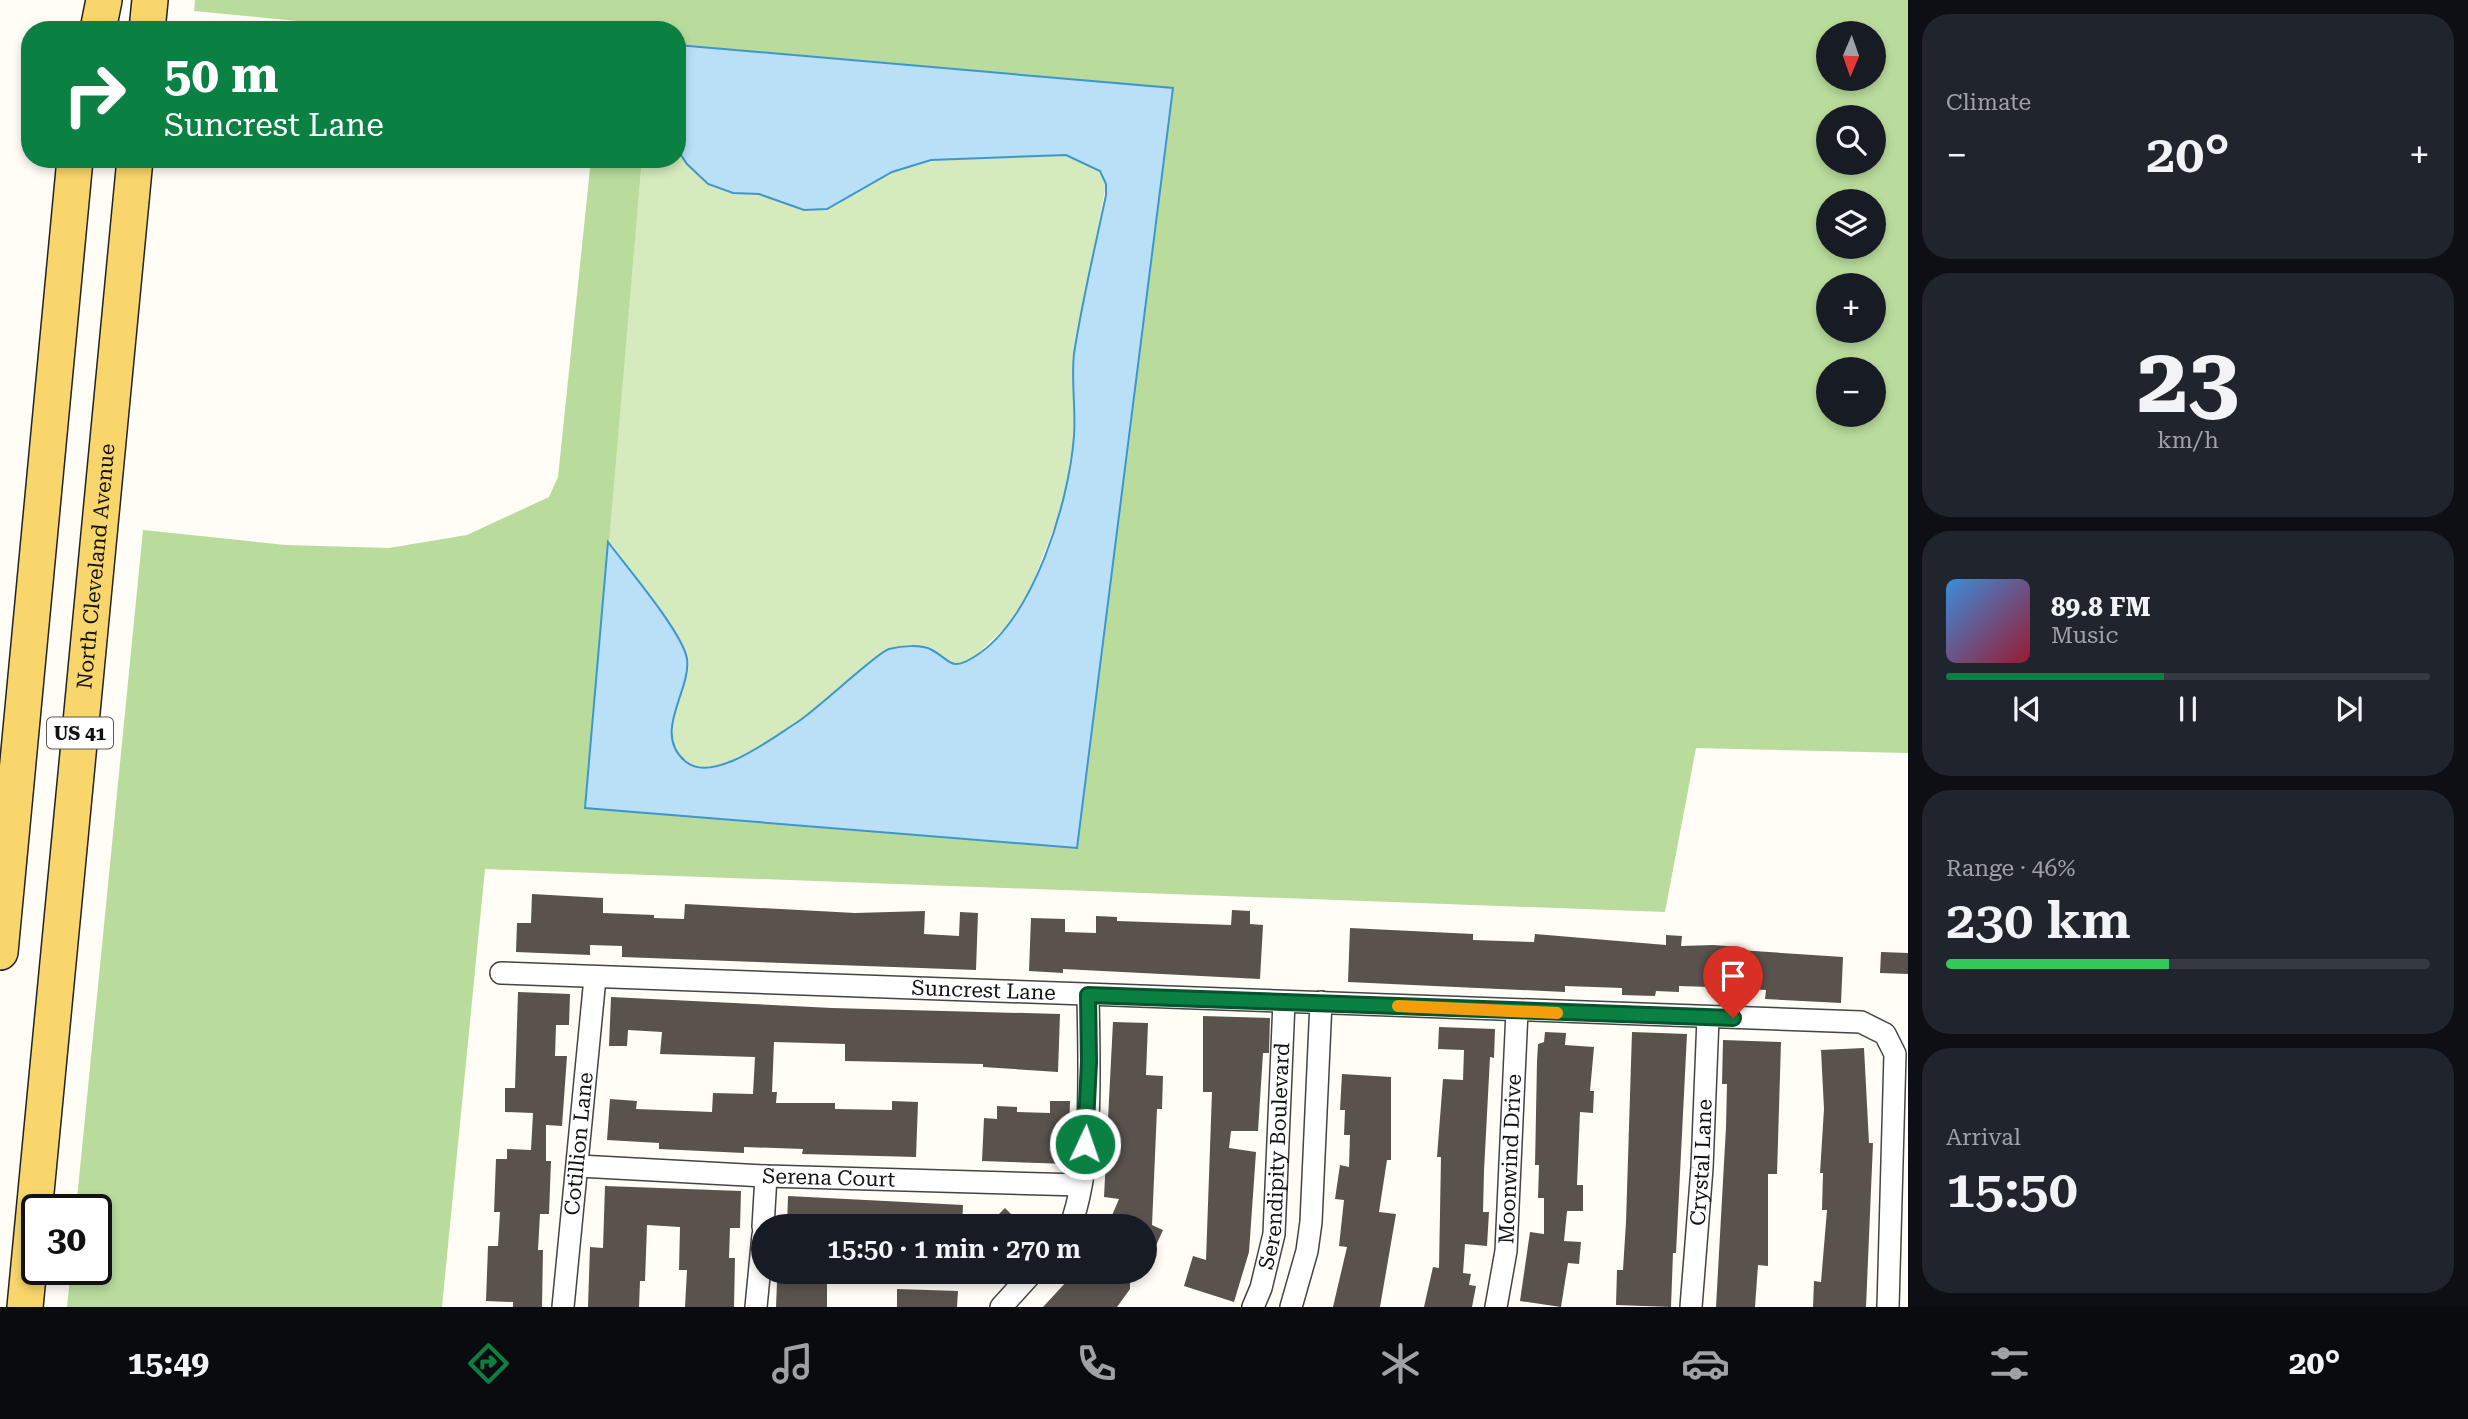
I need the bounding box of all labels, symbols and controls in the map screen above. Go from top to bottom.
north arrow [1816,21,1886,91]
map controls [1816,21,1886,427]
text: 50 m [164,47,279,104]
icon: right [49,49,140,140]
text: Climate [1946,89,2031,116]
button: search [1816,105,1886,175]
text: Suncrest Lane [164,106,384,144]
text: 20° [2146,124,2230,185]
text: − [1946,133,1967,177]
text: + [2409,133,2430,177]
button: layers [1816,189,1886,259]
button: + [1816,273,1886,343]
text: 23 [2137,328,2239,434]
button: − [1816,357,1886,427]
text: km/h [2157,427,2219,454]
street label: North Cleveland Avenue [72,442,120,690]
text: 89.8 FM [2051,592,2151,622]
text: Music [2051,622,2118,649]
icon: previous [2008,690,2046,728]
icon: pause [2169,690,2207,728]
icon: next [2330,690,2368,728]
road number: US 41 [47,718,113,748]
text: Range · 46% [1946,855,2075,882]
text: 230 km [1946,890,2131,951]
pin [1703,946,1763,1018]
icon: arrive [1714,957,1752,995]
street label: Suncrest Lane [911,976,1056,1005]
street label: Serendipity Boulevard [1254,1041,1294,1272]
street label: Cotillion Lane [560,1071,598,1216]
street label: Moonwind Drive [1494,1073,1526,1245]
street label: Crystal Lane [1685,1098,1717,1227]
position arrow [1048,1107,1122,1181]
text: Arrival [1946,1124,2021,1151]
text: 15:50 [1946,1159,2078,1220]
street label: Serena Court [762,1164,896,1192]
speed limit sign: 30 [21,1194,112,1285]
text: 15:50 · 1 min · 270 m [827,1234,1081,1264]
icon: directions [464,1339,513,1388]
icon: music [768,1339,817,1388]
icon: phone [1072,1339,1121,1388]
icon: climate [1376,1339,1425,1388]
icon: car [1681,1339,1730,1388]
icon: filters [1985,1339,2034,1388]
text: 15:49 [128,1344,209,1382]
text: 20° [2289,1344,2340,1382]

